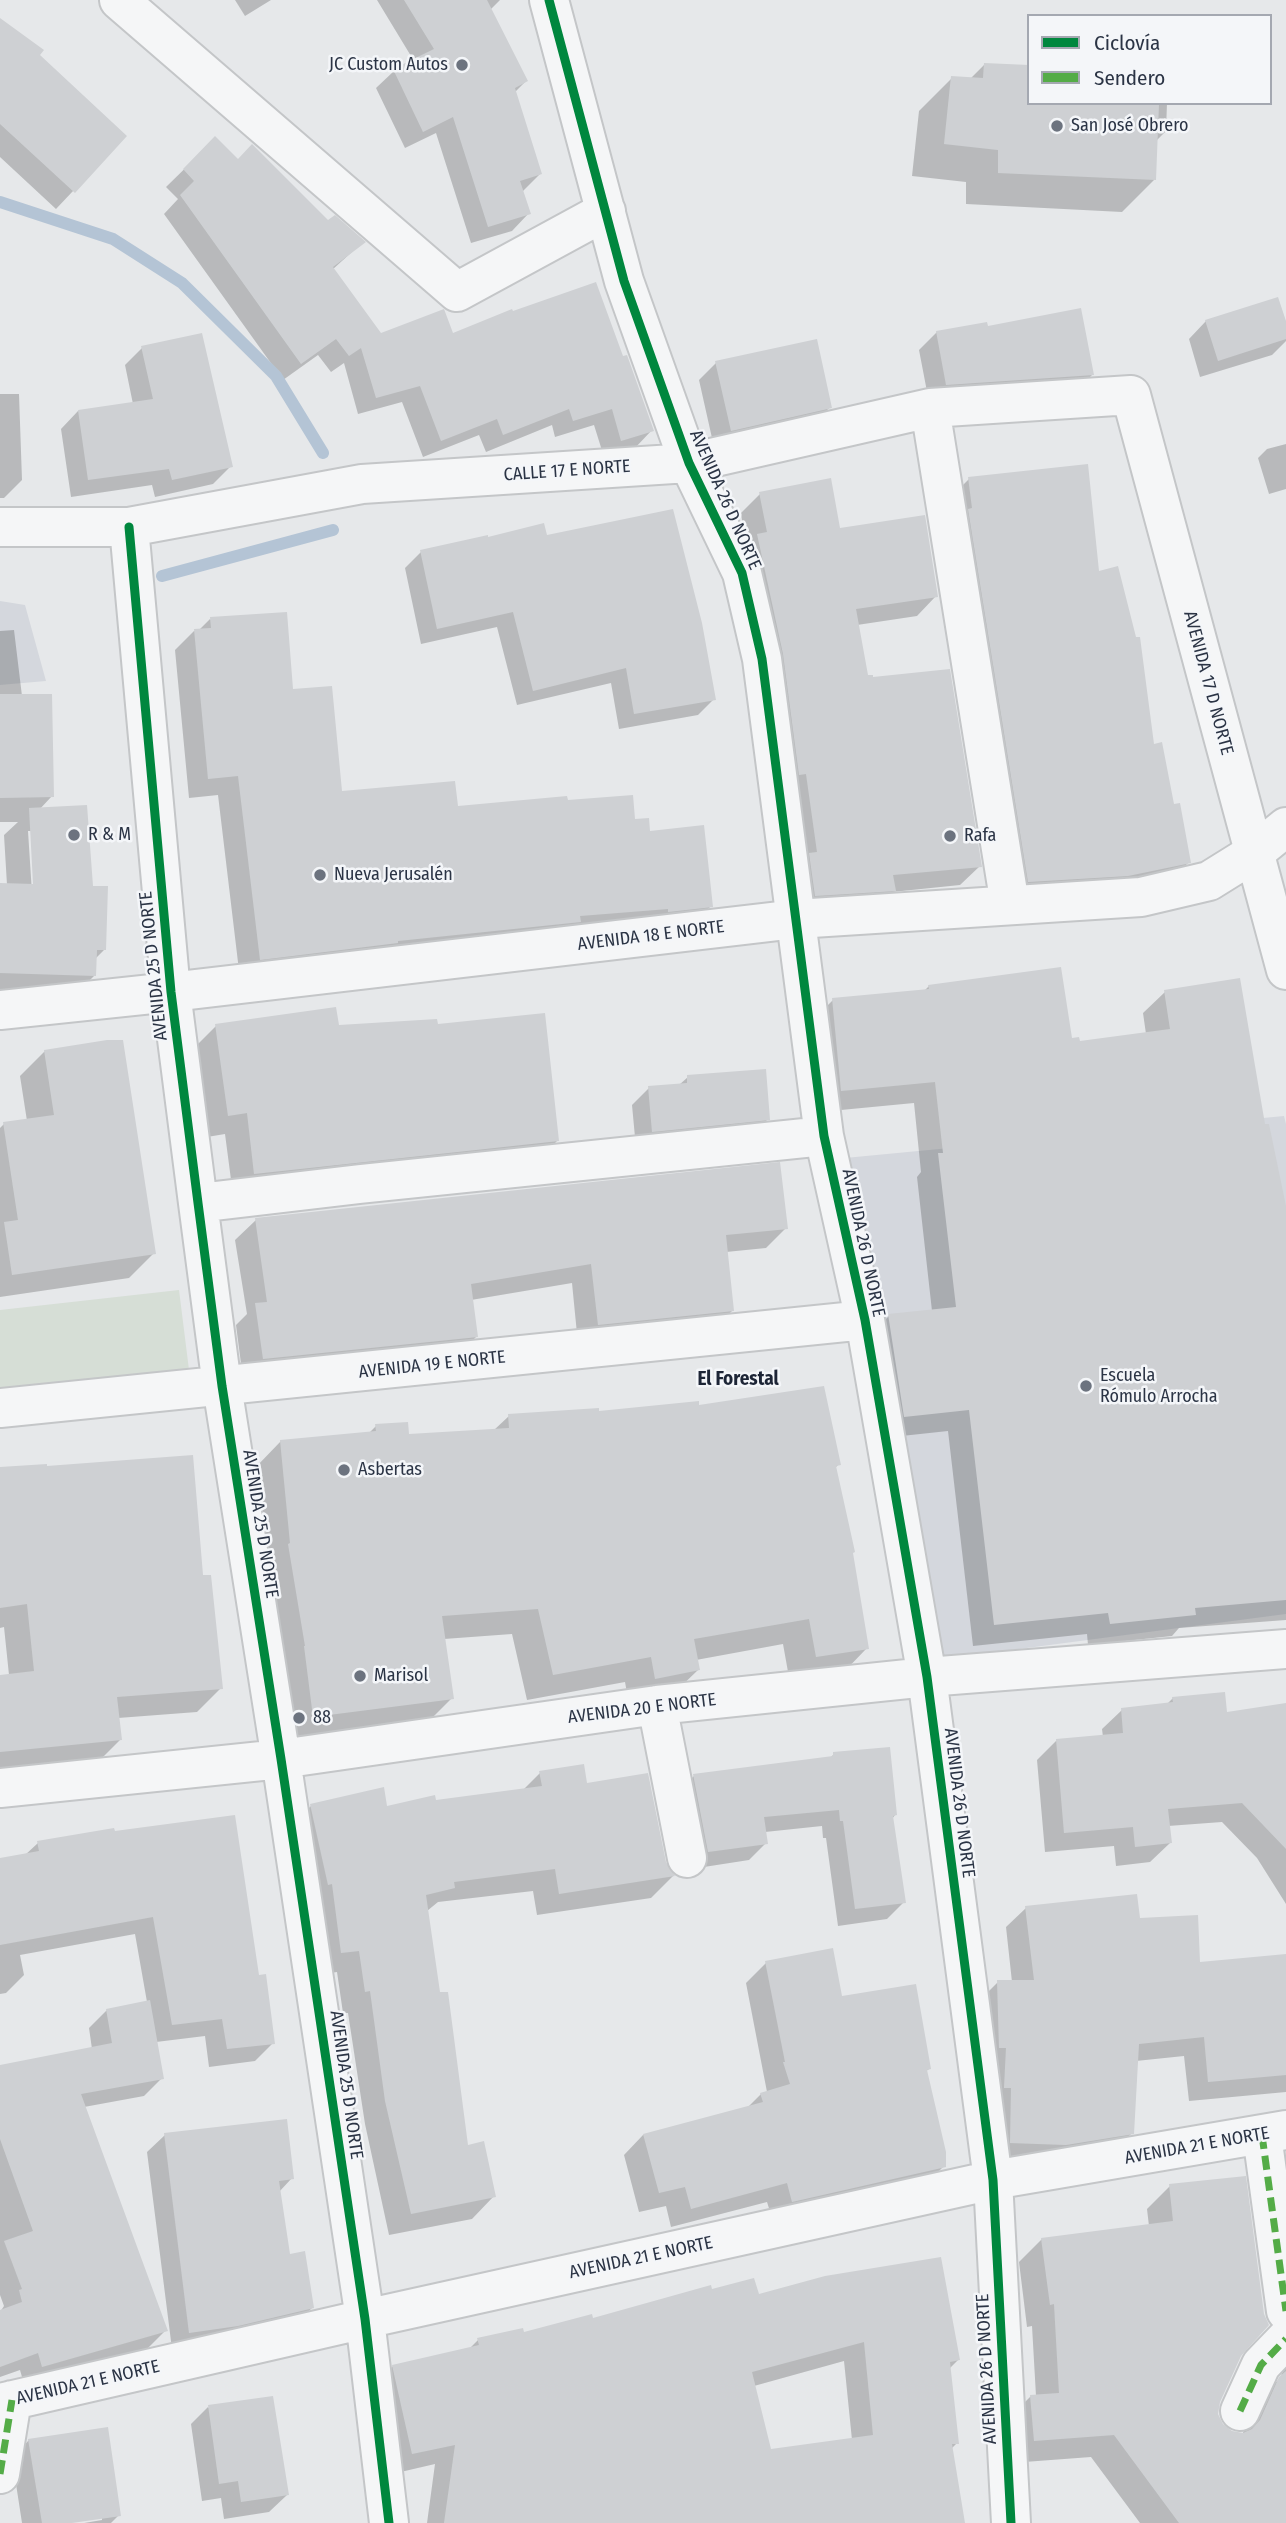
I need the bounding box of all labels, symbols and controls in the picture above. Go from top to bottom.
legend [1027,14,1272,105]
text: Ciclovía [1094,30,1160,56]
place label: JC Custom Autos [329,54,448,76]
marker: JC Custom Autos [454,57,470,73]
text: Sendero [1094,65,1165,91]
place label: San José Obrero [1071,115,1188,137]
marker: San José Obrero [1049,118,1065,134]
street label: AVENIDA 26 D NORTE [684,427,766,573]
street label: CALLE 17 E NORTE [503,456,631,486]
street label: AVENIDA 17 D NORTE [1178,609,1238,757]
place label: R & M [88,824,131,846]
place label: Rafa [964,825,996,847]
marker: R & M [66,827,82,843]
marker: Rafa [942,828,958,844]
place label: Nueva Jerusalén [334,864,453,886]
marker: Nueva Jerusalén [312,867,328,883]
street label: AVENIDA 25 D NORTE [135,890,173,1042]
street label: AVENIDA 18 E NORTE [576,916,726,956]
street label: AVENIDA 26 D NORTE [837,1167,889,1319]
street label: AVENIDA 19 E NORTE [357,1347,507,1383]
place label: Escuela Rómulo Arrocha [1100,1365,1218,1408]
district label: El Forestal [697,1369,779,1391]
marker: Escuela Rómulo Arrocha [1078,1378,1094,1394]
street label: AVENIDA 25 D NORTE [238,1448,282,1600]
place label: Asbertas [358,1459,422,1481]
marker: Asbertas [336,1462,352,1478]
place label: Marisol [374,1665,428,1687]
marker: Marisol [352,1668,368,1684]
street label: AVENIDA 20 E NORTE [567,1689,717,1729]
place label: 88 [313,1707,331,1729]
marker: 88 [291,1710,307,1726]
street label: AVENIDA 26 D NORTE [939,1727,979,1879]
street label: AVENIDA 25 D NORTE [325,2009,367,2161]
street label: AVENIDA 21 E NORTE [1123,2123,1271,2169]
street label: AVENIDA 21 E NORTE [567,2232,715,2284]
street label: AVENIDA 26 D NORTE [972,2293,1002,2445]
street label: AVENIDA 21 E NORTE [14,2356,162,2410]

